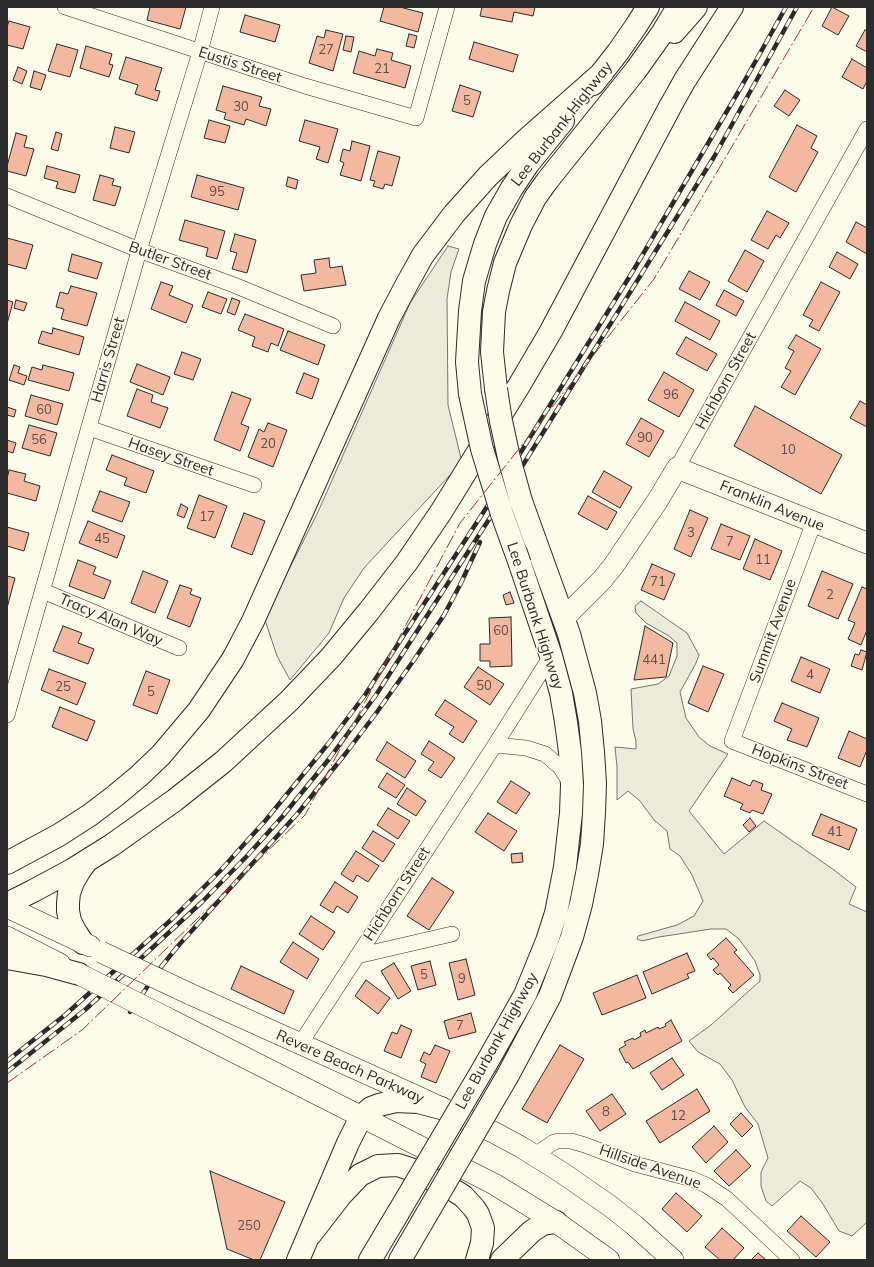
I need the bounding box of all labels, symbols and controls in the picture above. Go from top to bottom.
house number: 27 [318,42,334,58]
street label: Eustis Street [196,43,284,87]
street label: Lee Burbank Highway [508,58,616,190]
house number: 21 [374,61,390,77]
house number: 5 [463,93,471,109]
house number: 30 [233,99,249,115]
house number: 95 [209,184,225,200]
street label: Butler Street [126,238,214,284]
street label: Harris Street [87,315,129,405]
street label: Hichborn Street [692,329,760,433]
house number: 96 [663,387,679,403]
house number: 60 [36,402,52,418]
house number: 90 [637,430,653,446]
house number: 56 [31,432,47,448]
street label: Hasey Street [126,434,216,480]
house number: 20 [260,436,276,452]
house number: 10 [780,442,796,458]
street label: Franklin Avenue [717,477,827,535]
house number: 17 [199,509,215,525]
house number: 3 [687,525,695,541]
house number: 45 [94,531,110,547]
house number: 7 [726,534,734,550]
street label: Lee Burbank Highway [503,540,567,692]
house number: 11 [755,552,771,568]
house number: 71 [650,574,666,590]
street label: Summit Avenue [746,577,800,685]
house number: 2 [826,587,834,603]
street label: Tracy Alan Way [57,590,165,650]
house number: 60 [493,623,509,639]
house number: 441 [642,652,666,668]
house number: 4 [806,667,814,683]
house number: 50 [476,678,492,694]
house number: 25 [55,679,71,695]
house number: 5 [147,684,155,700]
street label: Hopkins Street [749,740,851,794]
house number: 41 [827,824,843,840]
street label: Hichborn Street [360,844,434,944]
house number: 5 [420,967,428,983]
street label: Lee Burbank Highway [452,969,542,1113]
house number: 9 [458,971,466,987]
house number: 7 [456,1018,464,1034]
street label: Revere Beach Parkway [273,1026,427,1108]
house number: 8 [602,1104,610,1120]
house number: 12 [670,1108,686,1124]
street label: Hillside Avenue [597,1141,703,1193]
house number: 250 [237,1218,261,1234]

